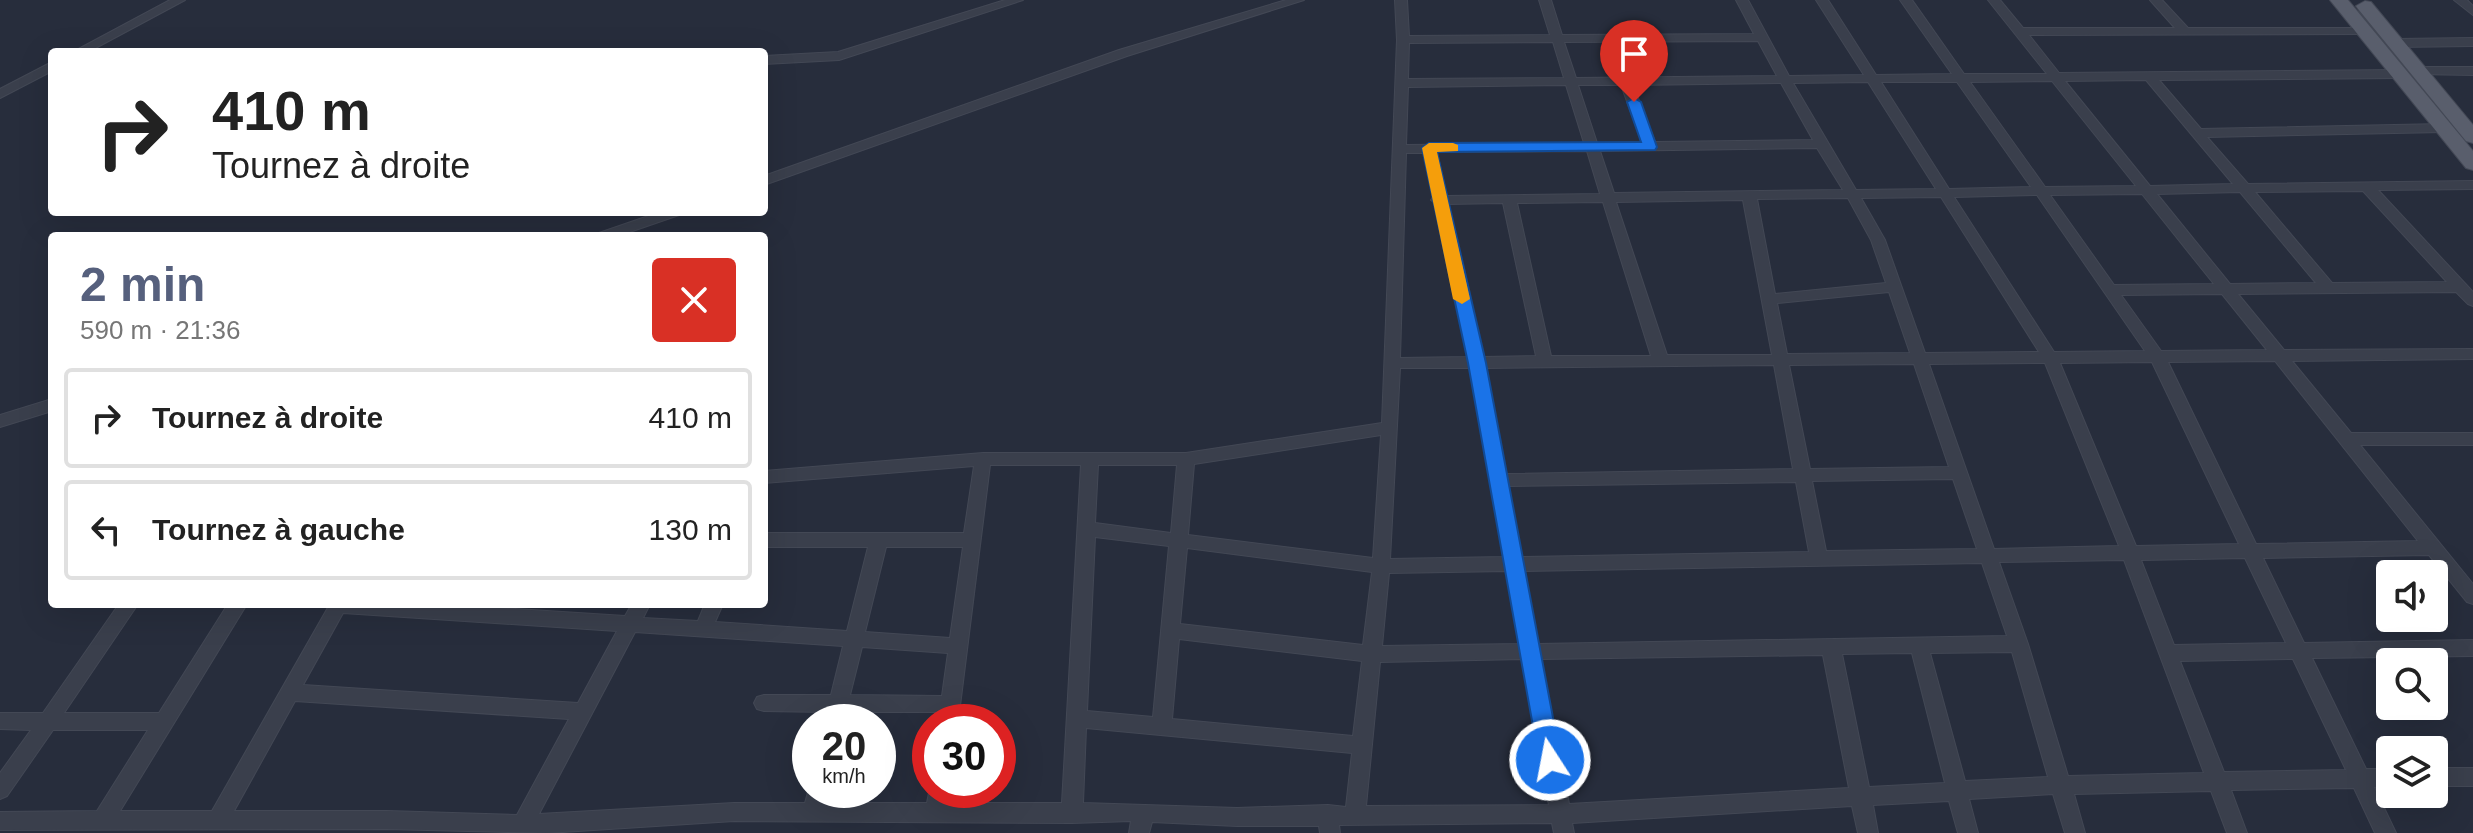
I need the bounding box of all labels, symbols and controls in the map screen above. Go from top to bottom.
pin [1600,20,1668,102]
icon: arrive [1612,32,1656,76]
text: 410 m [212,79,371,142]
icon: right [80,80,184,184]
text: Tournez à droite [212,145,470,186]
text: 2 min [80,258,205,311]
button: close [652,258,736,342]
text: 590 m · 21:36 [80,315,240,345]
icon: right [84,396,128,440]
text: Tournez à droite [152,401,383,434]
text: 410 m [649,401,732,434]
icon: left [84,508,128,552]
text: Tournez à gauche [152,513,405,546]
text: 130 m [649,513,732,546]
map controls [2376,560,2448,808]
button: sound [2376,560,2448,632]
button: search [2376,648,2448,720]
speed limit sign: 30 [912,704,1016,808]
position arrow [1508,718,1592,802]
text: 20 [822,724,866,768]
button: layers [2376,736,2448,808]
text: km/h [822,765,866,787]

